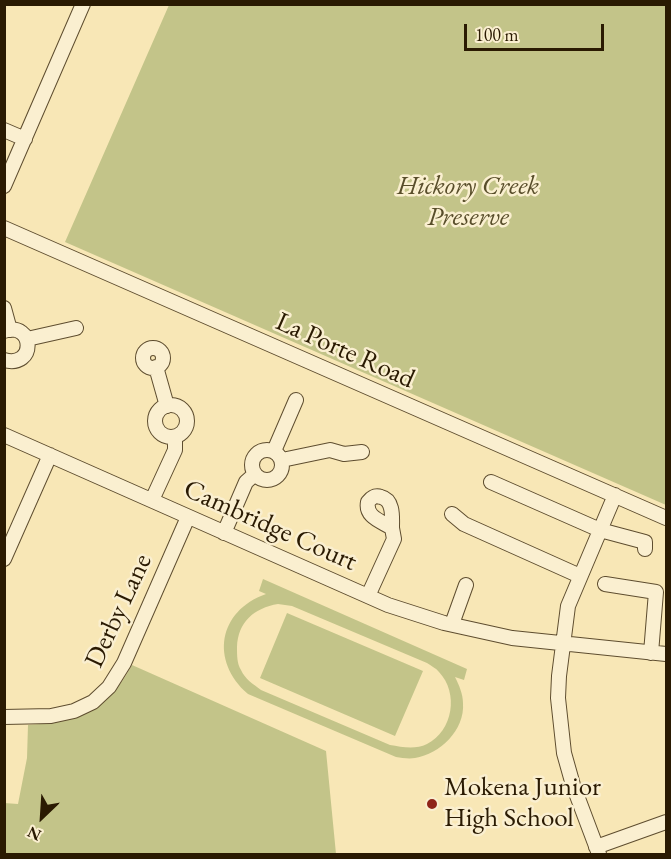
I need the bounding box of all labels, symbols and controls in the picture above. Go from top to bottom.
scale bar [467,12,606,50]
text: 100 m [475,23,519,46]
park label: Hickory Creek Preserve [397,171,539,234]
street label: La Porte Road [270,306,420,396]
street label: Cambridge Court [178,473,362,579]
street label: Derby Lane [79,549,159,673]
place label: Mokena Junior High School [444,772,601,835]
north arrow [12,787,72,847]
marker: Mokena Junior High School [425,797,439,811]
text: N [24,822,44,846]

